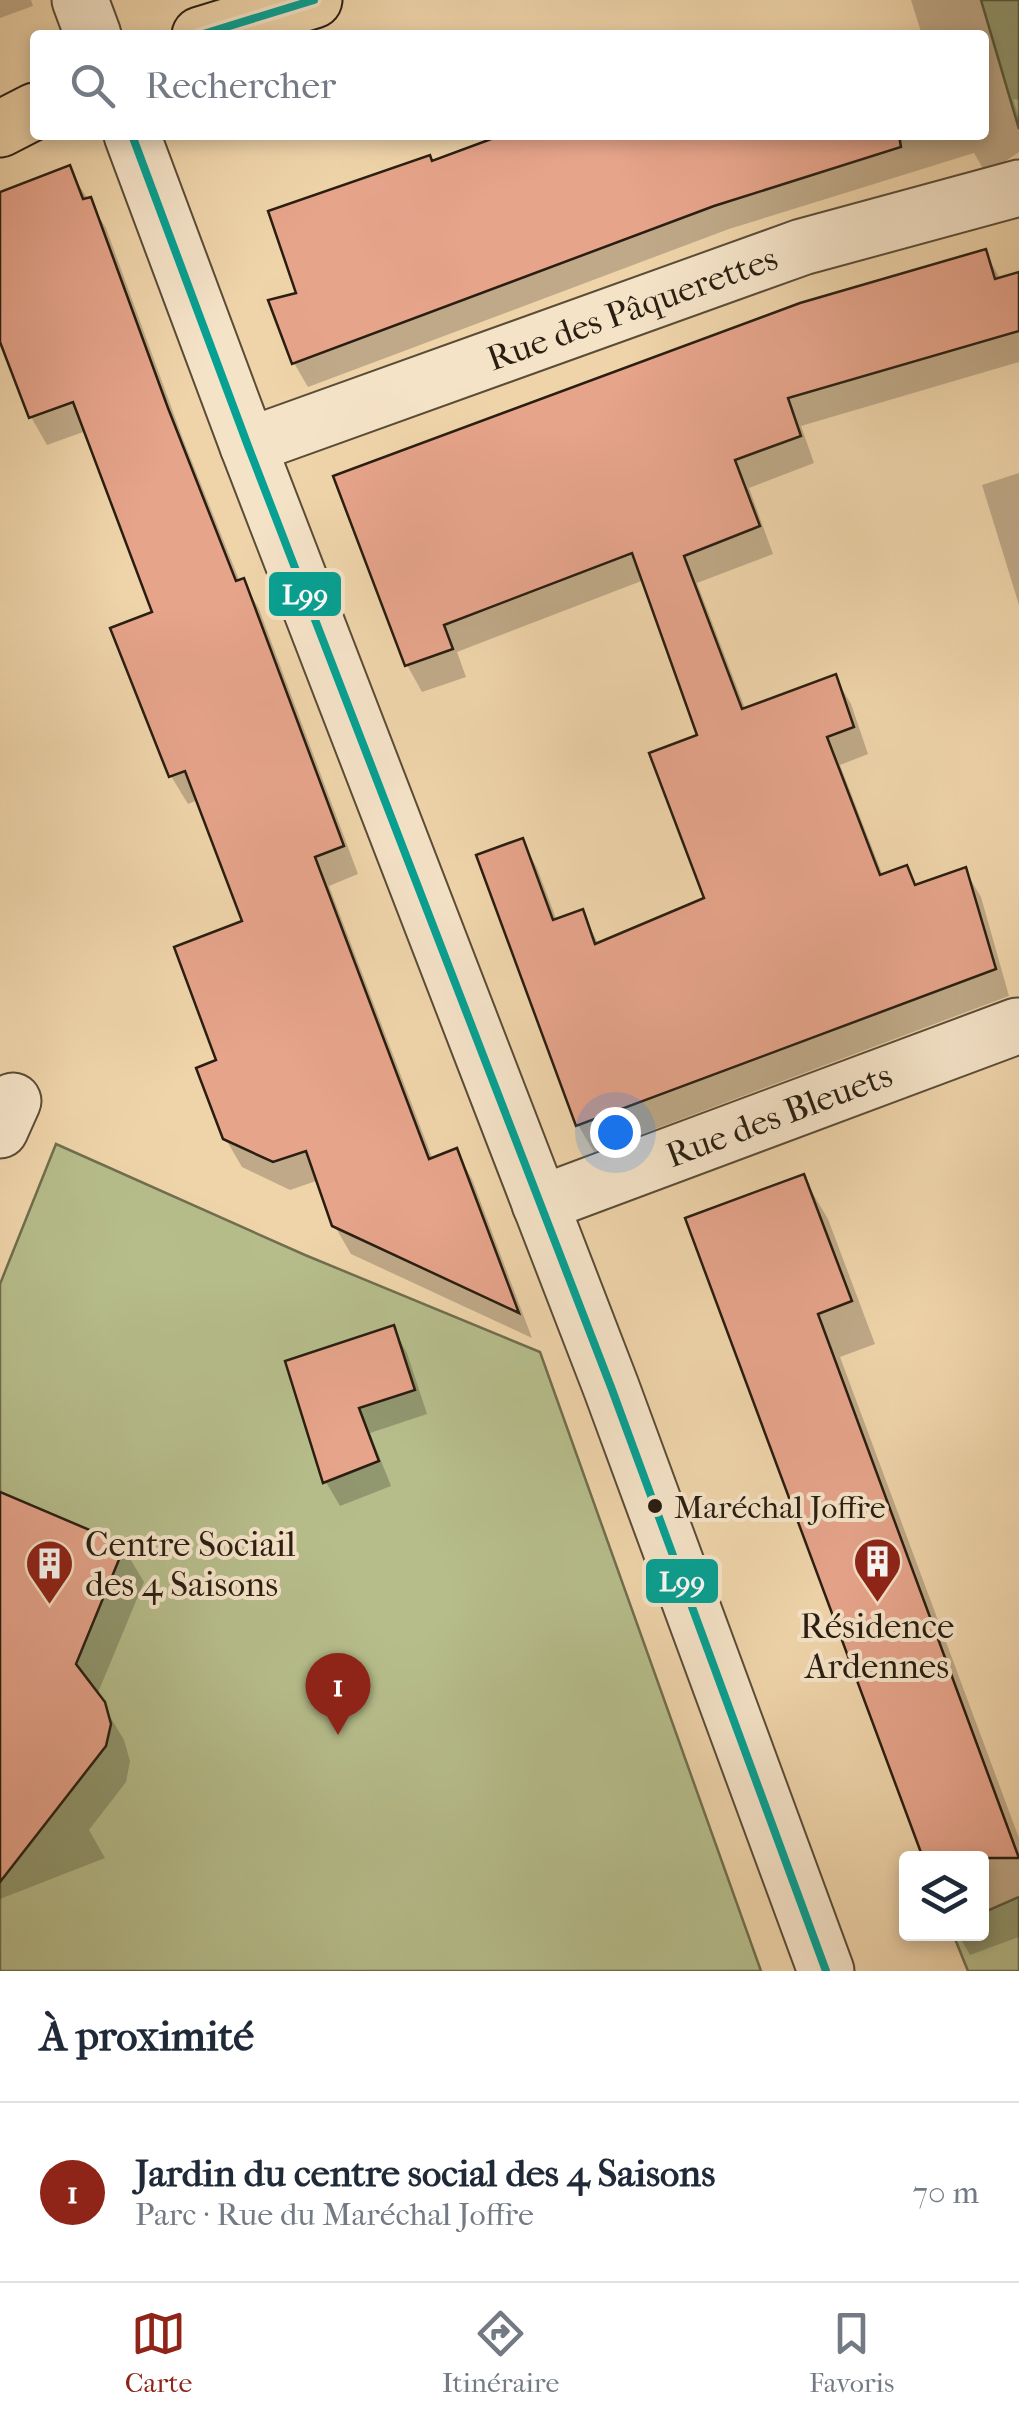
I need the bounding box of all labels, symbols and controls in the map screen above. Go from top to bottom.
search box [30,30,989,140]
icon: search [65,58,120,113]
text: Rechercher [145,63,336,108]
street label: Rue des Pâquerettes [481,238,783,380]
line badge: L99 [267,570,343,618]
text: L99 [282,578,328,611]
street label: Rue des Bleuets [660,1055,898,1176]
your location [590,1107,641,1158]
place label: Maréchal Joffre [674,1489,886,1526]
marker: Maréchal Joffre [645,1496,665,1516]
place label: Centre Sociail des 4 Saisons [85,1524,296,1605]
building icon: Résidence Ardennes [851,1536,903,1604]
building icon: Centre Sociail des 4 Saisons [24,1538,76,1606]
line badge: L99 [644,1557,720,1605]
text: L99 [659,1565,705,1598]
place label: Résidence Ardennes [800,1606,954,1687]
pin: 1 [306,1652,370,1735]
map controls [899,1851,989,1941]
button: layers [899,1851,989,1941]
text: À proximité [40,2012,254,2061]
text: Jardin du centre social des 4 Saisons [135,2151,715,2196]
text: 1 [67,2174,78,2211]
text: 70 m [913,2174,979,2211]
text: Parc · Rue du Maréchal Joffre [135,2196,534,2233]
tab: Carte [125,2306,192,2399]
tab: Itinéraire [442,2306,559,2399]
tab: Favoris [809,2306,894,2399]

